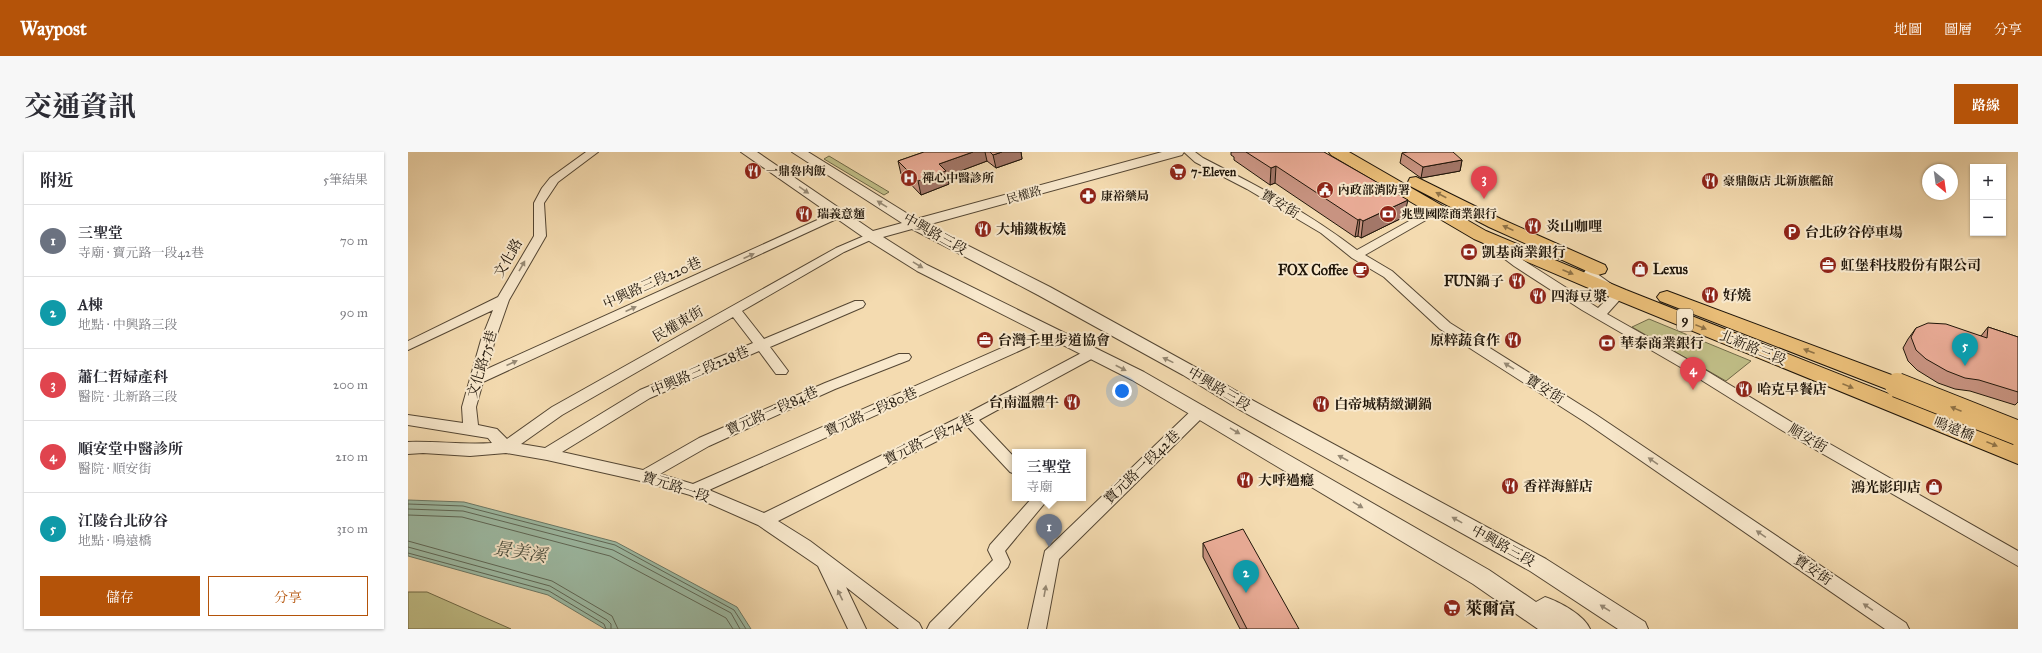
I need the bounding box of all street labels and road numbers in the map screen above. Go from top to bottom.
street label: 民權路 [1005,183,1043,207]
street label: 寶安街 [1258,186,1302,222]
street label: 中興路三段 [900,210,970,258]
street label: 文化路 [490,236,526,280]
street label: 中興路三段220巷 [600,254,704,312]
street label: 民權東街 [650,303,706,345]
road number: 9 [1677,309,1693,331]
street label: 北新路三段 [1717,327,1789,369]
street label: 文化路75巷 [464,328,500,400]
street label: 中興路三段228巷 [648,343,752,399]
street label: 中興路三段 [1185,364,1253,414]
street label: 寶安街 [1523,371,1567,407]
street label: 寶元路一段84巷 [723,383,821,439]
street label: 寶元路一段80巷 [822,384,920,440]
street label: 寶元路一段74巷 [881,410,977,468]
street label: 鳴遠橋 [1931,413,1977,445]
street label: 順安街 [1786,420,1830,456]
street label: 寶元路一段42巷 [1101,427,1183,507]
street label: 寶元路一段 [640,468,712,506]
street label: 中興路三段 [1468,522,1538,570]
street label: 寶安街 [1791,551,1835,589]

